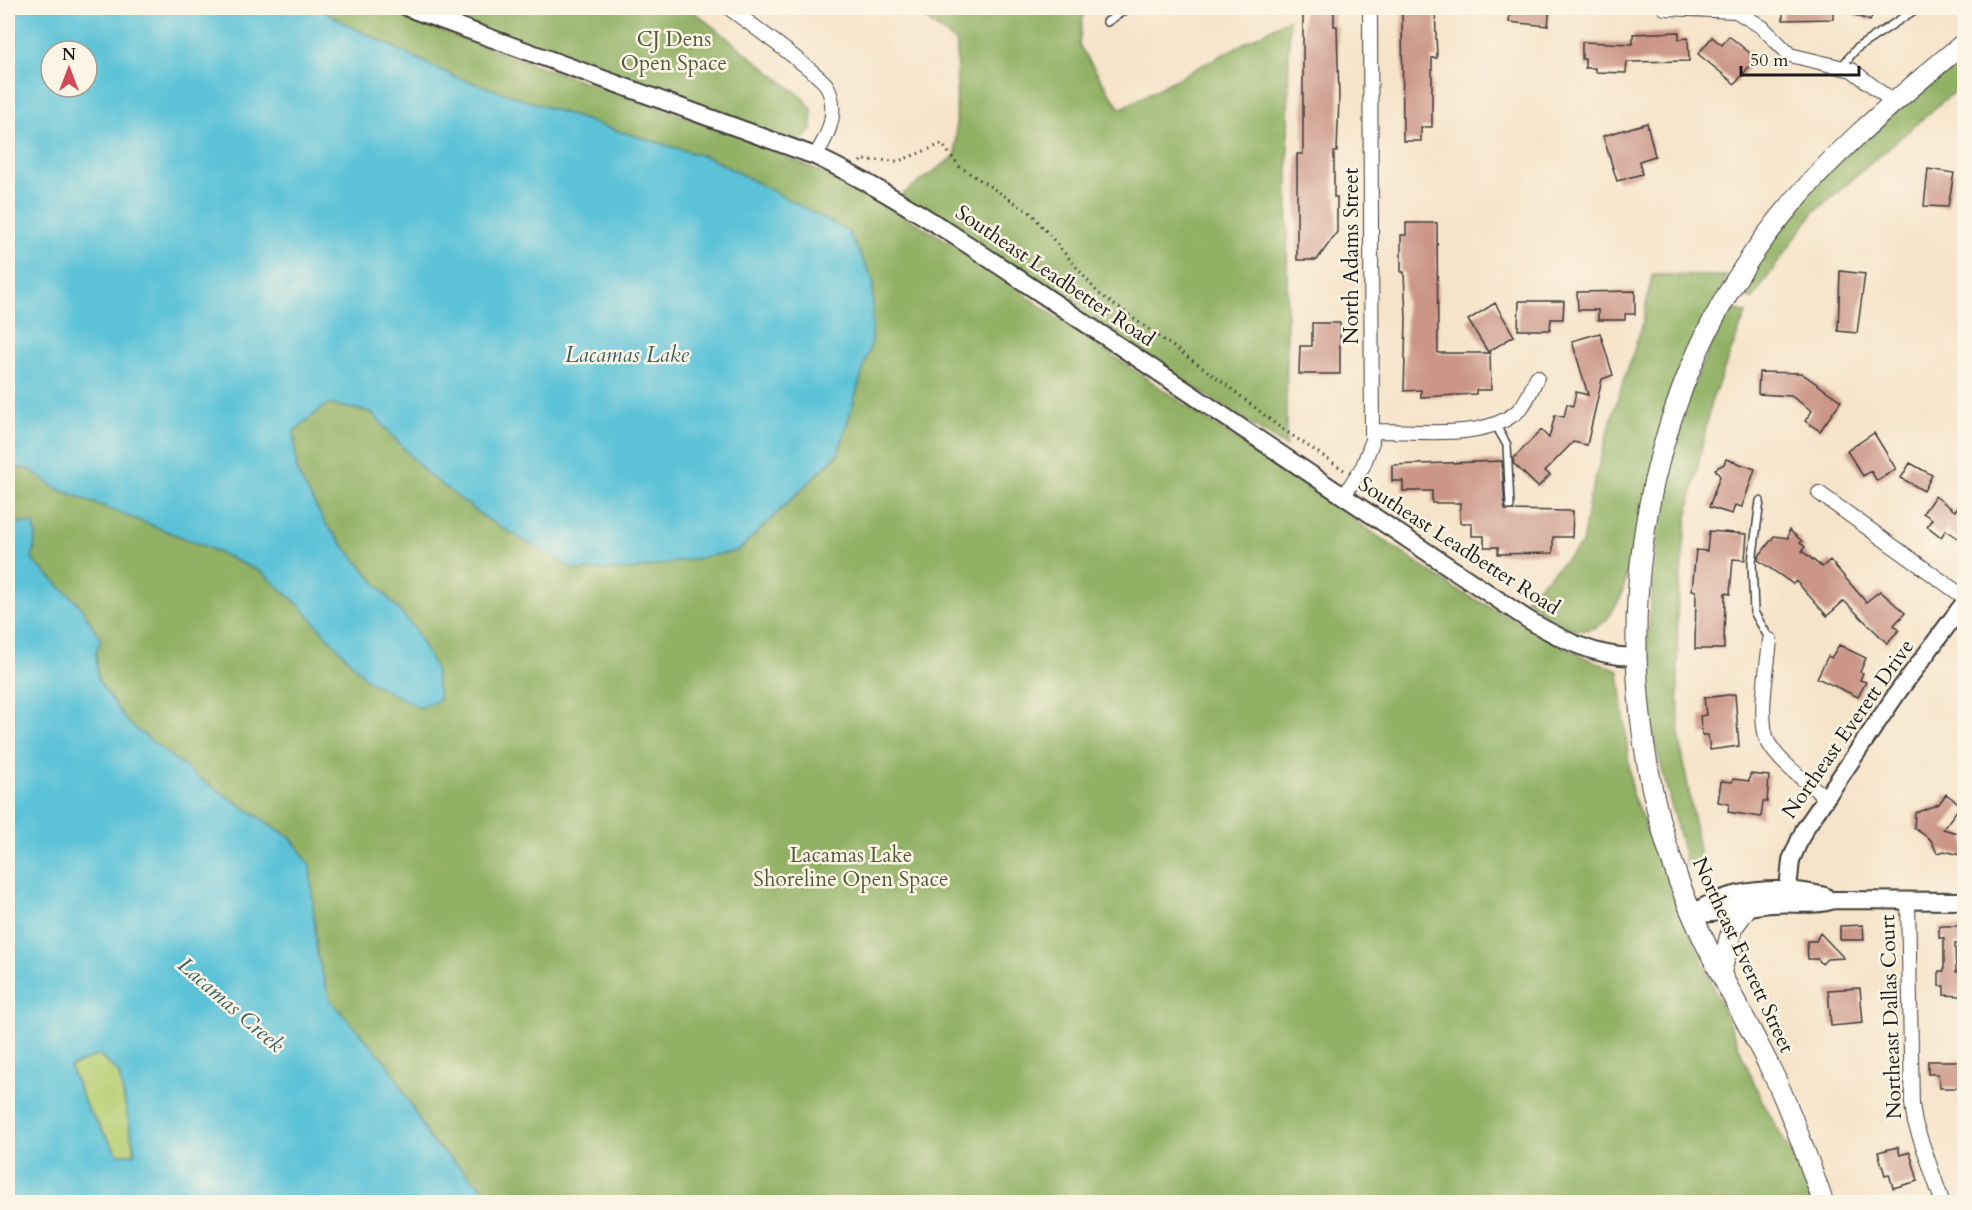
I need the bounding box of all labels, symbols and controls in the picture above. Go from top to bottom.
park label: CJ Dens Open Space [621,25,727,78]
north arrow [39,39,99,99]
scale bar [1741,39,1860,77]
text: N [62,44,76,66]
text: 50 m [1750,48,1789,73]
street label: North Adams Street [1337,167,1366,344]
street label: Southeast Leadbetter Road [949,198,1161,354]
water label: Lacamas Lake [565,340,690,370]
street label: Southeast Leadbetter Road [1353,470,1565,622]
street label: Northeast Everett Drive [1775,633,1921,825]
park label: Lacamas Lake Shoreline Open Space [753,841,949,894]
street label: Northeast Everett Street [1685,852,1801,1058]
street label: Northeast Dallas Court [1873,914,1909,1120]
water label: Lacamas Creek [171,950,291,1060]

